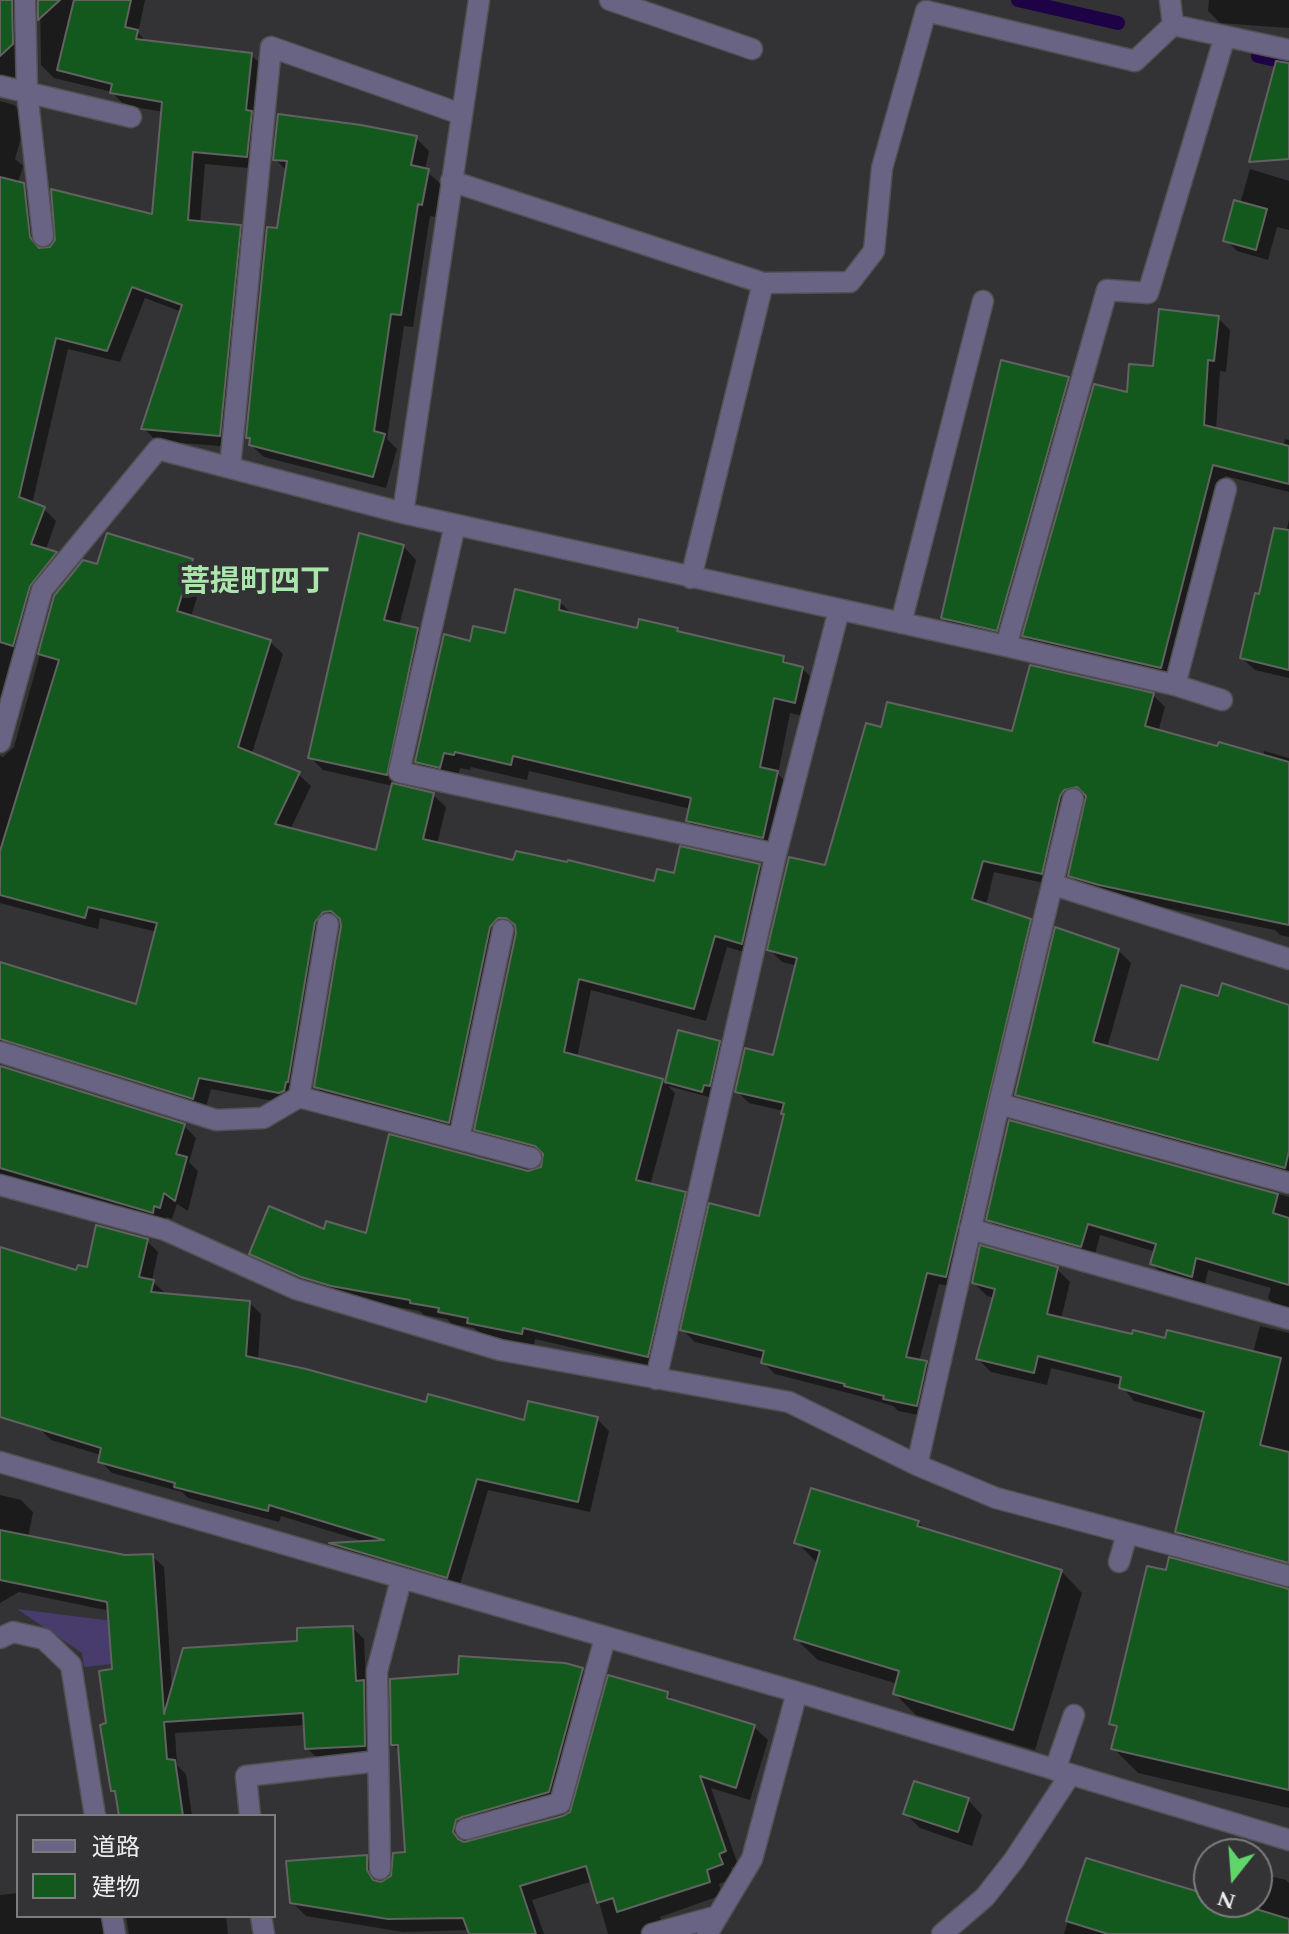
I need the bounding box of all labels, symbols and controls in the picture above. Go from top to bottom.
district label: 菩提町四丁 [180,567,330,603]
legend [16,1814,276,1918]
text: 道路 [92,1830,140,1866]
north arrow [1193,1838,1273,1918]
text: 建物 [92,1870,140,1906]
text: N [1213,1881,1240,1918]

